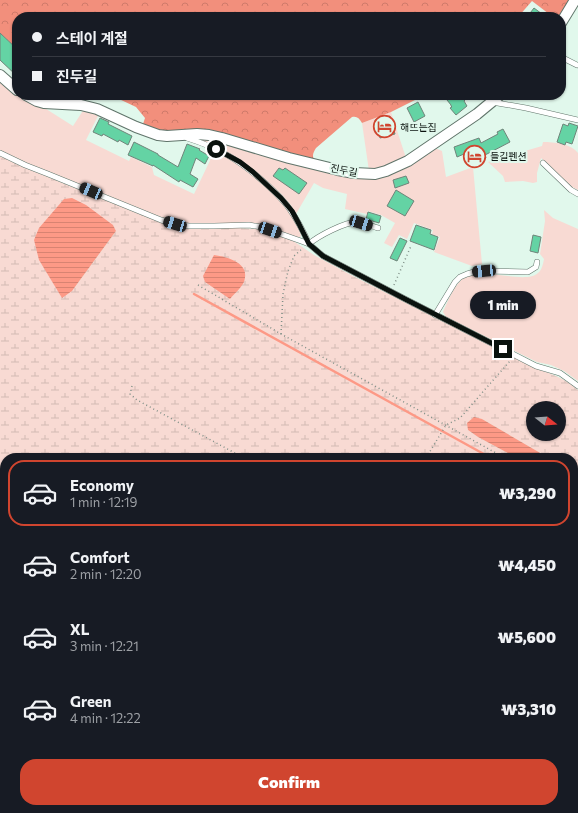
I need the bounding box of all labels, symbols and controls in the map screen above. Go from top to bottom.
text: 스테이 계절 [56,29,128,47]
text: 진두길 [56,67,97,85]
hotel icon: 해뜨는집 [372,114,398,140]
place label: 해뜨는집 [400,121,437,133]
route start [207,140,225,158]
hotel icon: 들길펜션 [462,143,488,169]
place label: 들길펜션 [490,150,527,162]
street label: 진두길 [329,161,359,179]
car [78,181,104,201]
car [348,214,374,232]
car [162,215,188,233]
car [257,220,283,240]
car [472,264,496,278]
callout: 1 min [470,291,536,319]
text: 1 min [487,297,519,313]
route end [494,340,512,358]
north arrow [526,401,566,441]
map controls [526,401,566,441]
icon: car [22,475,58,511]
text: Economy [70,476,134,494]
text: ₩3,290 [499,484,556,502]
text: 1 min · 12:19 [70,494,138,510]
icon: car [22,547,58,583]
text: Comfort [70,548,130,566]
text: ₩4,450 [498,556,556,574]
text: 2 min · 12:20 [70,566,141,582]
icon: car [22,619,58,655]
text: XL [70,620,89,638]
text: ₩5,600 [498,628,556,646]
text: 3 min · 12:21 [70,638,139,654]
icon: car [22,691,58,727]
text: Green [70,692,111,710]
text: ₩3,310 [501,700,556,718]
text: 4 min · 12:22 [70,710,141,726]
button: Confirm [20,759,558,805]

